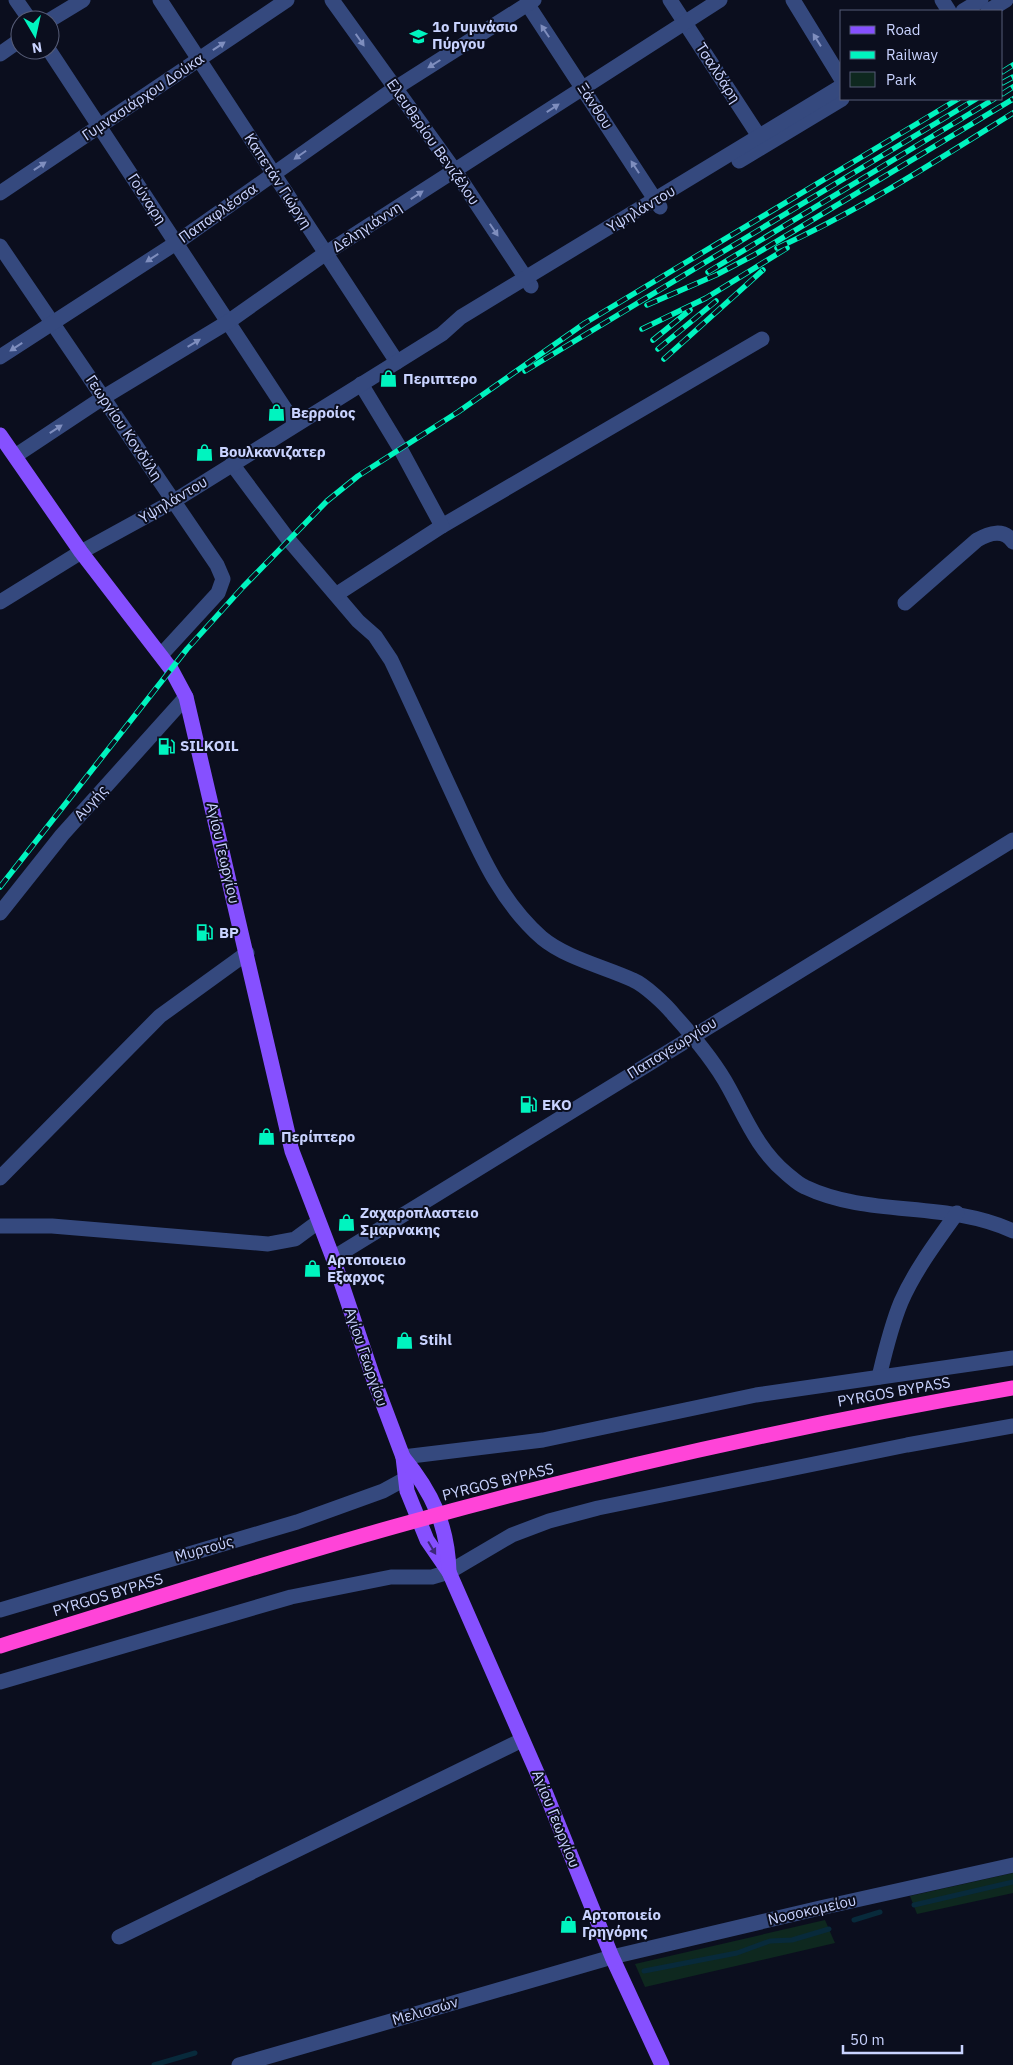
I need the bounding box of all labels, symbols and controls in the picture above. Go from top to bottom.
north arrow [10,10,60,60]
legend [840,10,1003,100]
place label: 1ο Γυμνάσιο Πύργου [432,17,518,53]
text: Road [886,20,921,39]
one-way arrow [540,24,550,38]
school or university icon: 1ο Γυμνάσιο Πύργου [408,26,428,46]
one-way arrow [355,33,365,47]
one-way arrow [813,33,822,46]
text: N [31,38,43,58]
street label: Τσαλδάρη [692,39,745,107]
one-way arrow [212,41,225,51]
text: Railway [886,45,939,64]
street label: Γυμνασιάρχου Δούκα [78,48,208,145]
one-way arrow [427,59,441,68]
text: Park [886,70,916,89]
street label: Ελευθερίου Βενιζέλου [383,75,484,208]
street label: Ξάνθου [573,79,617,132]
one-way arrow [547,103,560,112]
street label: Καπετάν Γιώργη [240,129,316,232]
one-way arrow [294,150,307,161]
one-way arrow [630,160,639,174]
one-way arrow [34,161,47,171]
street label: Γούναρη [124,170,171,228]
street label: Παπαφλέσσα [175,178,261,247]
street label: Υψηλάντου [603,181,679,236]
one-way arrow [410,191,423,200]
street label: Δεληγιάννη [328,197,405,256]
one-way arrow [489,223,499,237]
one-way arrow [145,253,159,263]
one-way arrow [187,339,200,348]
one-way arrow [9,342,22,351]
shop icon: Περιπτερο [379,369,399,389]
place label: Περιπτερο [403,369,477,388]
street label: Γεωργίου Κονδύλη [82,371,167,484]
shop icon: Βερροίος [267,403,287,423]
place label: Βερροίος [291,403,356,422]
one-way arrow [49,424,63,434]
shop icon: Βουλκανιζατερ [195,442,215,462]
place label: Βουλκανιζατερ [219,442,326,461]
street label: Υψηλάντου [135,472,211,527]
fuel station icon: SILKOIL [156,736,176,756]
place label: SILKOIL [180,736,239,755]
street label: Αυγής [70,781,112,824]
street label: Αγίου Γεωργίου [203,800,244,906]
fuel station icon: BP [195,923,215,943]
place label: BP [219,923,239,942]
street label: Παπαγεωργίου [623,1012,720,1083]
fuel station icon: EKO [518,1095,538,1115]
place label: EKO [542,1095,572,1114]
shop icon: Περίπτερο [257,1127,277,1147]
place label: Περίπτερο [281,1127,355,1146]
place label: Ζαχαροπλαστειο Σμαρνακης [360,1203,479,1239]
shop icon: Ζαχαροπλαστειο Σμαρνακης [336,1212,356,1232]
place label: Αρτοποιειο Εξαρχος [327,1250,406,1286]
shop icon: Αρτοποιειο Εξαρχος [303,1259,323,1279]
street label: Αγίου Γεωργίου [341,1305,392,1409]
shop icon: Stihl [395,1330,415,1350]
place label: Stihl [419,1330,452,1349]
street label: PYRGOS BYPASS [836,1372,952,1411]
street label: PYRGOS BYPASS [440,1458,556,1505]
street label: Μυρτούς [172,1531,235,1566]
one-way arrow [427,1541,436,1554]
street label: PYRGOS BYPASS [50,1569,165,1620]
street label: Αγίου Γεωργίου [528,1767,585,1870]
street label: Νοσοκομείου [766,1890,858,1929]
place label: Αρτοποιείο Γρηγόρης [582,1905,661,1941]
shop icon: Αρτοποιείο Γρηγόρης [558,1914,578,1934]
street label: Μελισσών [390,1992,460,2029]
scale bar [843,2022,962,2054]
text: 50 m [850,2030,885,2049]

